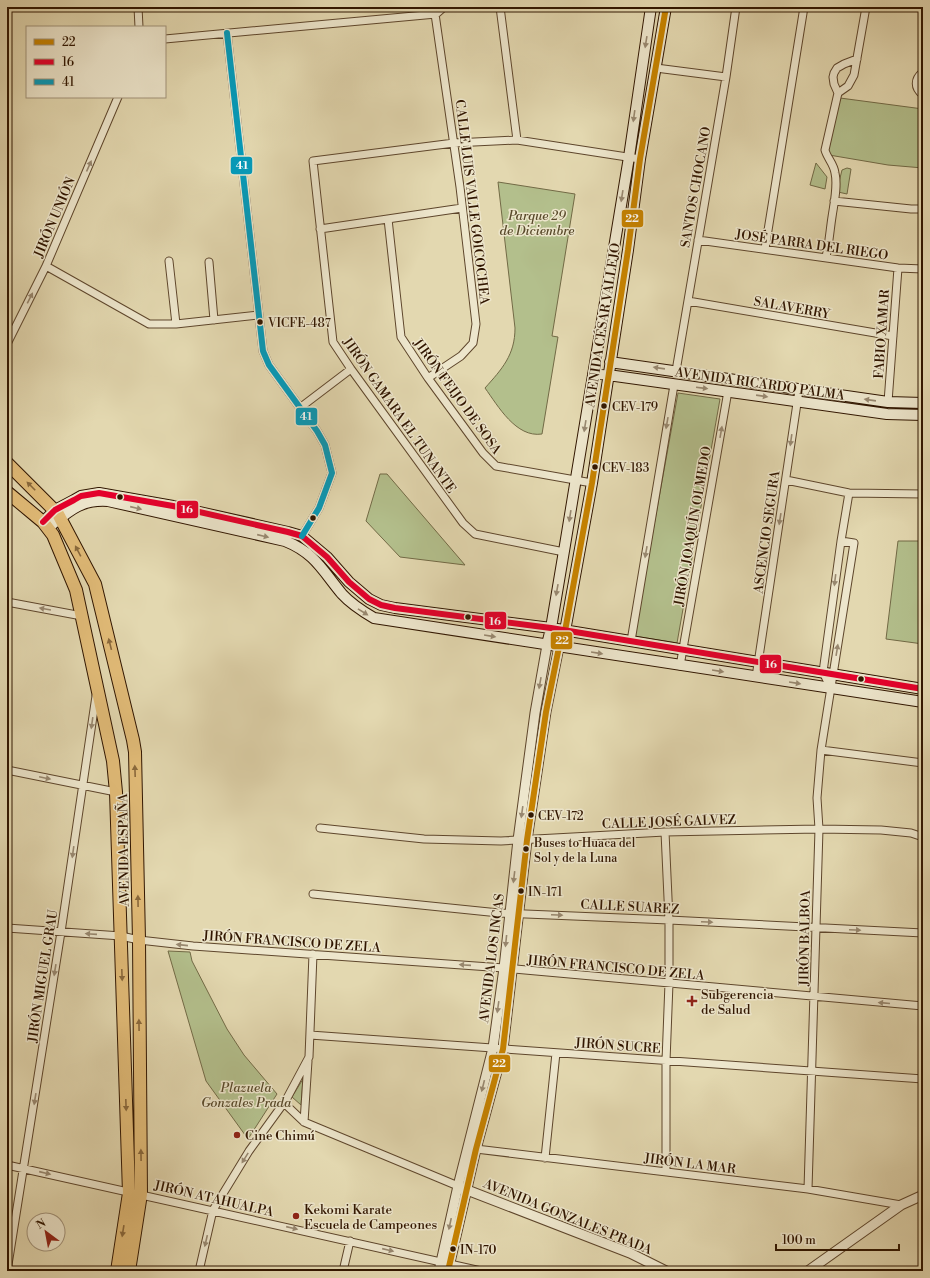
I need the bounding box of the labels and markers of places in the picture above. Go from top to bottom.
place label: VICFE-487 [267,316,331,331]
marker: VICFE-487 [255,317,265,327]
place label: CEV-179 [612,400,658,415]
marker: CEV-179 [599,401,609,411]
place label: CEV-183 [602,461,650,476]
marker: CEV-183 [590,462,600,472]
unlabelled marker [115,492,125,502]
unlabelled marker [308,513,318,523]
unlabelled marker [463,612,473,622]
unlabelled marker [856,674,866,684]
place label: CEV-172 [538,809,584,824]
marker: CEV-172 [526,810,536,820]
place label: Buses to Huaca del Sol y de la Luna [533,836,636,866]
marker: Buses to Huaca del Sol y de la Luna [521,844,531,854]
place label: IN-171 [528,885,563,900]
marker: IN-171 [516,886,526,896]
place label: Subgerencia de Salud [701,987,774,1018]
marker: Subgerencia de Salud [686,995,698,1007]
place label: Cine Chimú [245,1128,316,1144]
marker: Cine Chimú [232,1130,242,1140]
place label: Kekomi Karate Escuela de Campeones [304,1202,437,1233]
marker: Kekomi Karate Escuela de Campeones [291,1211,301,1221]
place label: IN-170 [460,1243,497,1258]
marker: IN-170 [448,1244,458,1254]

